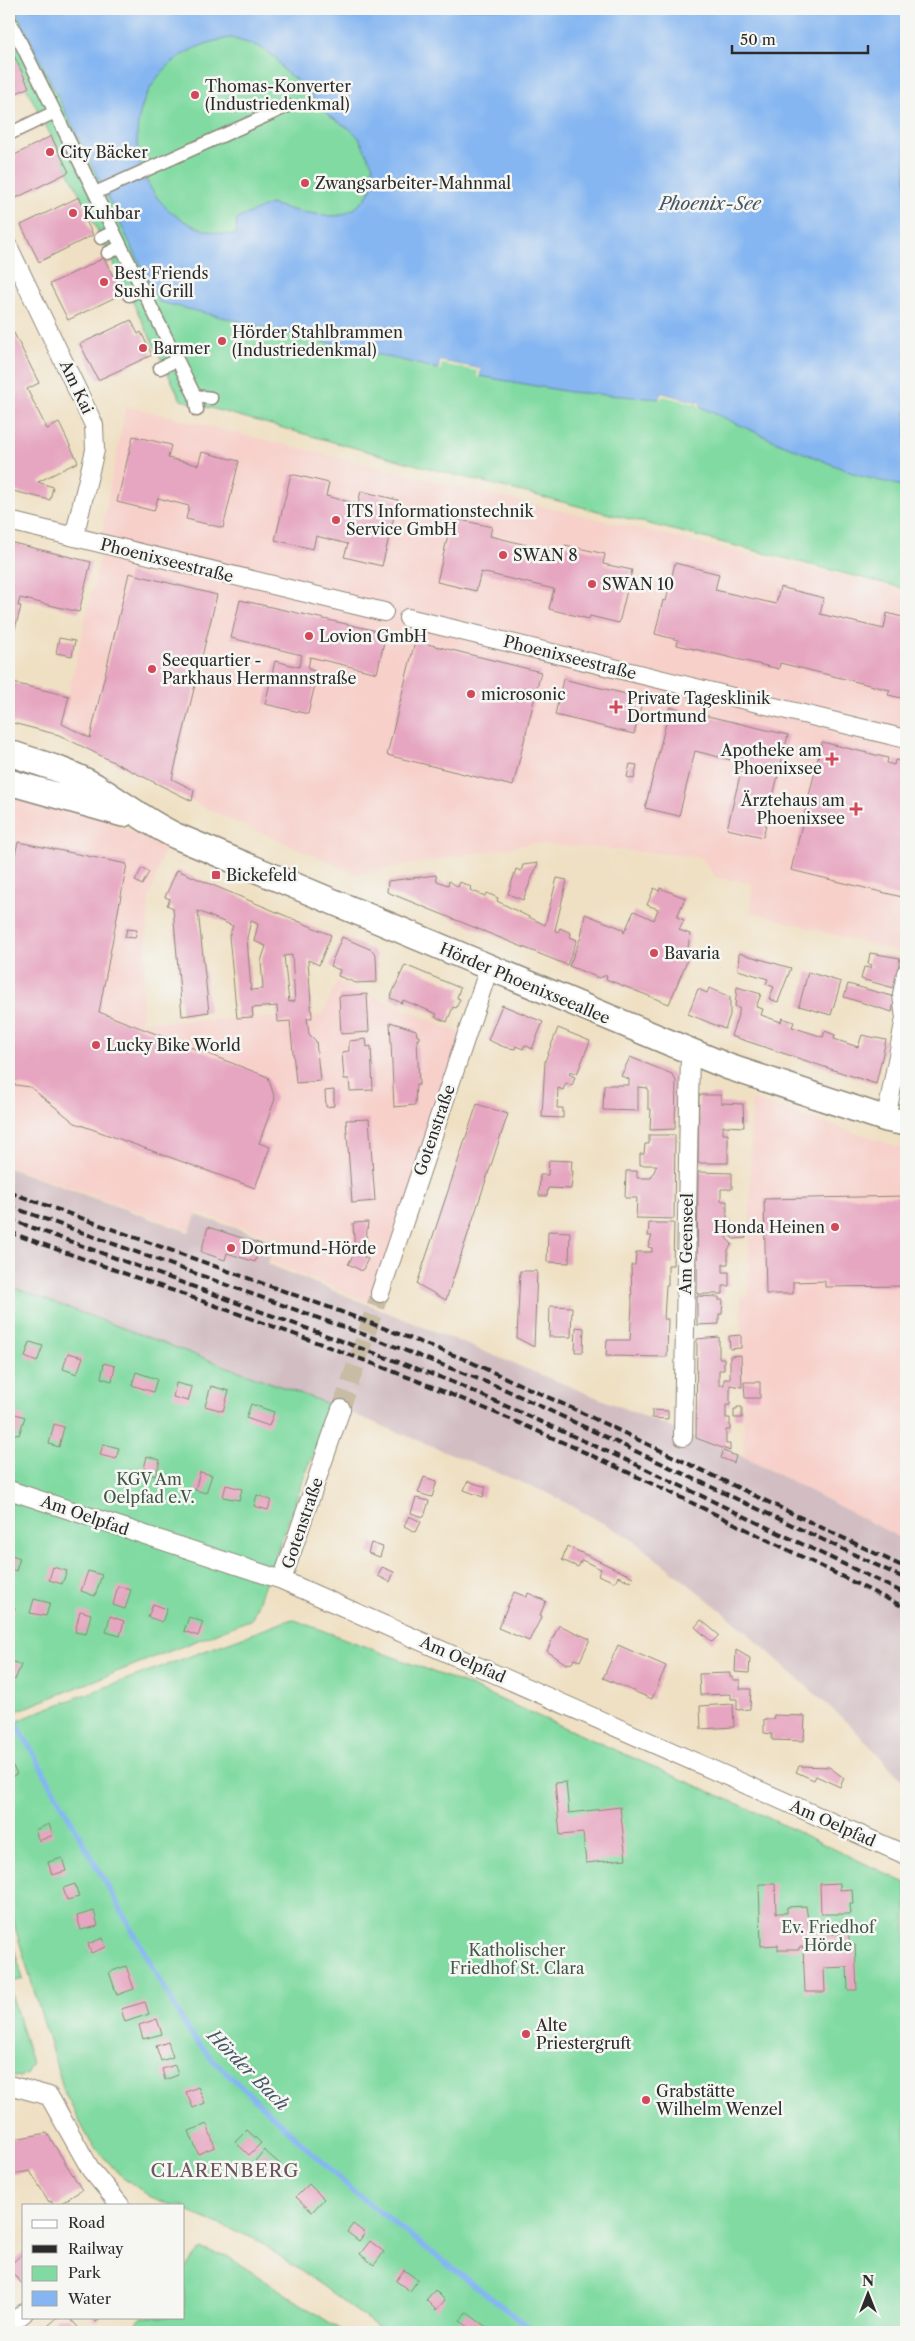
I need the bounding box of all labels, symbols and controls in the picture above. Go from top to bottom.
scale bar [732,22,869,54]
text: 50 m [740,30,776,49]
place label: Thomas-Konverter (Industriedenkmal) [205,76,351,114]
marker: Thomas-Konverter (Industriedenkmal) [189,89,201,101]
place label: City Bäcker [60,142,148,162]
marker: City Bäcker [44,146,56,158]
place label: Zwangsarbeiter-Mahnmal [315,173,511,193]
marker: Zwangsarbeiter-Mahnmal [299,177,311,189]
water label: Phoenix-See [657,193,762,215]
place label: Kuhbar [83,203,140,223]
marker: Kuhbar [67,207,79,219]
place label: Best Friends Sushi Grill [114,263,209,301]
marker: Best Friends Sushi Grill [98,276,110,288]
place label: Hörder Stahlbrammen (Industriedenkmal) [232,322,403,360]
marker: Hörder Stahlbrammen (Industriedenkmal) [216,335,228,347]
place label: Barmer [153,338,210,358]
marker: Barmer [137,342,149,354]
street label: Am Kai [56,356,98,417]
place label: ITS Informationstechnik Service GmbH [346,501,534,539]
marker: ITS Informationstechnik Service GmbH [330,514,342,526]
street label: Phoenixseestraße [99,534,236,586]
place label: SWAN 8 [513,545,578,565]
marker: SWAN 8 [497,549,509,561]
place label: SWAN 10 [602,574,674,594]
marker: SWAN 10 [586,578,598,590]
place label: Lovion GmbH [319,626,427,646]
marker: Lovion GmbH [303,630,315,642]
street label: Phoenixseestraße [502,631,639,683]
place label: Seequartier - Parkhaus Hermannstraße [162,650,356,688]
marker: Seequartier - Parkhaus Hermannstraße [146,663,158,675]
place label: microsonic [481,684,566,704]
marker: microsonic [465,688,477,700]
place label: Private Tagesklinik Dortmund [627,688,771,726]
marker: Private Tagesklinik Dortmund [609,700,623,714]
place label: Apotheke am Phoenixsee [720,740,822,778]
marker: Apotheke am Phoenixsee [826,753,838,765]
place label: Ärztehaus am Phoenixsee [740,790,845,828]
marker: Ärztehaus am Phoenixsee [849,802,863,816]
place label: Bickefeld [226,865,297,885]
marker: Bickefeld [210,869,222,881]
street label: Hörder Phoenixseeallee [437,938,613,1028]
place label: Bavaria [664,943,720,963]
marker: Bavaria [648,947,660,959]
place label: Lucky Bike World [106,1035,241,1055]
marker: Lucky Bike World [90,1039,102,1051]
street label: Gotenstraße [409,1082,459,1178]
street label: Am Geenseel [675,1193,697,1296]
place label: Honda Heinen [713,1217,825,1237]
marker: Honda Heinen [829,1221,841,1233]
place label: Dortmund-Hörde [241,1238,376,1258]
marker: Dortmund-Hörde [225,1242,237,1254]
park label: KGV Am Oelpfad e.V. [103,1469,195,1507]
street label: Gotenstraße [277,1475,327,1571]
street label: Am Oelpfad [37,1490,132,1539]
street label: Am Oelpfad [416,1631,509,1687]
street label: Am Oelpfad [786,1795,879,1851]
park label: Ev. Friedhof Hörde [781,1917,877,1955]
park label: Katholischer Friedhof St. Clara [450,1940,585,1978]
place label: Alte Priestergruft [535,2015,631,2053]
water label: Hörder Bach [201,2023,293,2115]
marker: Alte Priestergruft [520,2028,532,2040]
place label: Grabstätte Wilhelm Wenzel [655,2081,783,2119]
marker: Grabstätte Wilhelm Wenzel [640,2094,652,2106]
district label: CLARENBERG [150,2159,300,2182]
legend [22,2204,185,2318]
text: Road [68,2213,105,2232]
text: Railway [68,2239,124,2258]
text: Park [68,2263,102,2282]
north arrow [842,2268,892,2318]
text: N [862,2272,874,2290]
text: Water [67,2289,112,2308]

